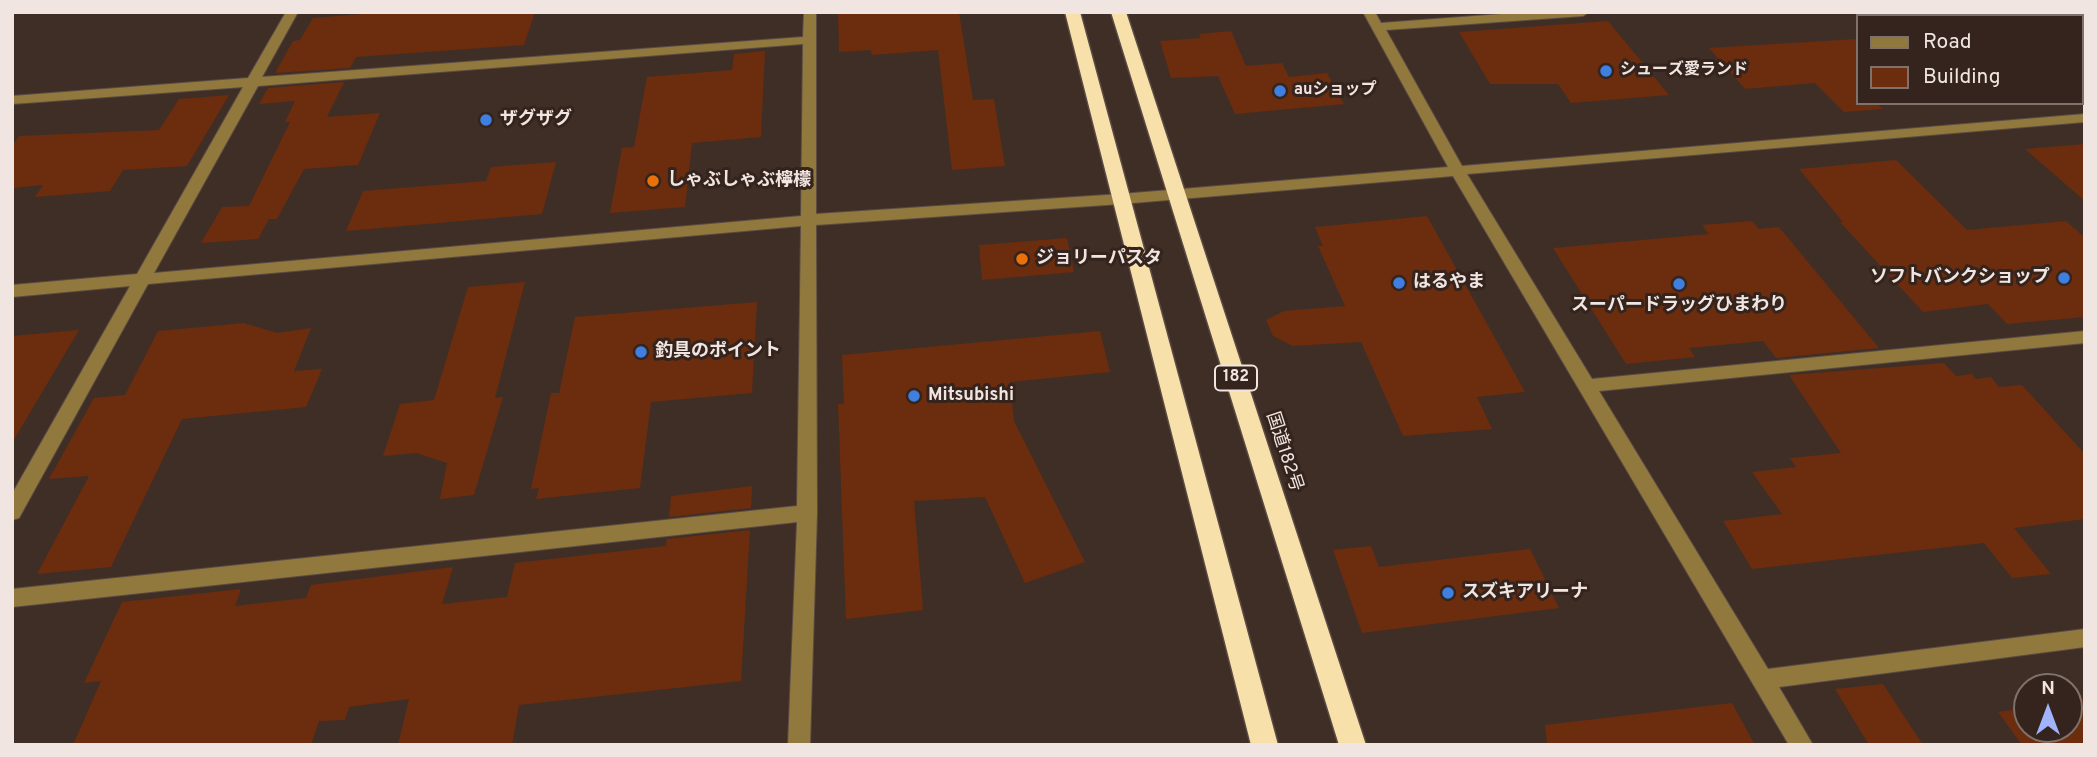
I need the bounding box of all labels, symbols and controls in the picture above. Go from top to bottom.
legend [1856,14,2083,105]
text: Road [1923,29,1972,56]
place label: シューズ愛ランド [1620,61,1748,81]
marker: シューズ愛ランド [1598,63,1614,79]
text: Building [1923,64,2001,91]
place label: auショップ [1294,81,1376,101]
marker: auショップ [1272,83,1288,99]
place label: ザグザグ [500,109,572,131]
marker: ザグザグ [478,112,494,128]
place label: しゃぶしゃぶ檸檬 [667,170,811,192]
marker: しゃぶしゃぶ檸檬 [645,173,661,189]
place label: ジョリーパスタ [1036,248,1162,270]
marker: ジョリーパスタ [1014,251,1030,267]
place label: ソフトバンクショップ [1870,267,2050,289]
marker: ソフトバンクショップ [2056,270,2072,286]
place label: はるやま [1413,272,1485,294]
marker: はるやま [1391,275,1407,291]
marker: スーパードラッグひまわり [1671,276,1687,292]
place label: スーパードラッグひまわり [1571,295,1787,317]
place label: 釣具のポイント [655,341,781,363]
marker: 釣具のポイント [633,344,649,360]
road number: 182 [1215,366,1257,390]
place label: Mitsubishi [928,385,1014,407]
marker: Mitsubishi [906,388,922,404]
street label: 国道182号 [1260,409,1306,495]
place label: スズキアリーナ [1462,582,1588,604]
marker: スズキアリーナ [1440,585,1456,601]
north arrow [2013,673,2083,743]
text: N [2041,677,2055,701]

